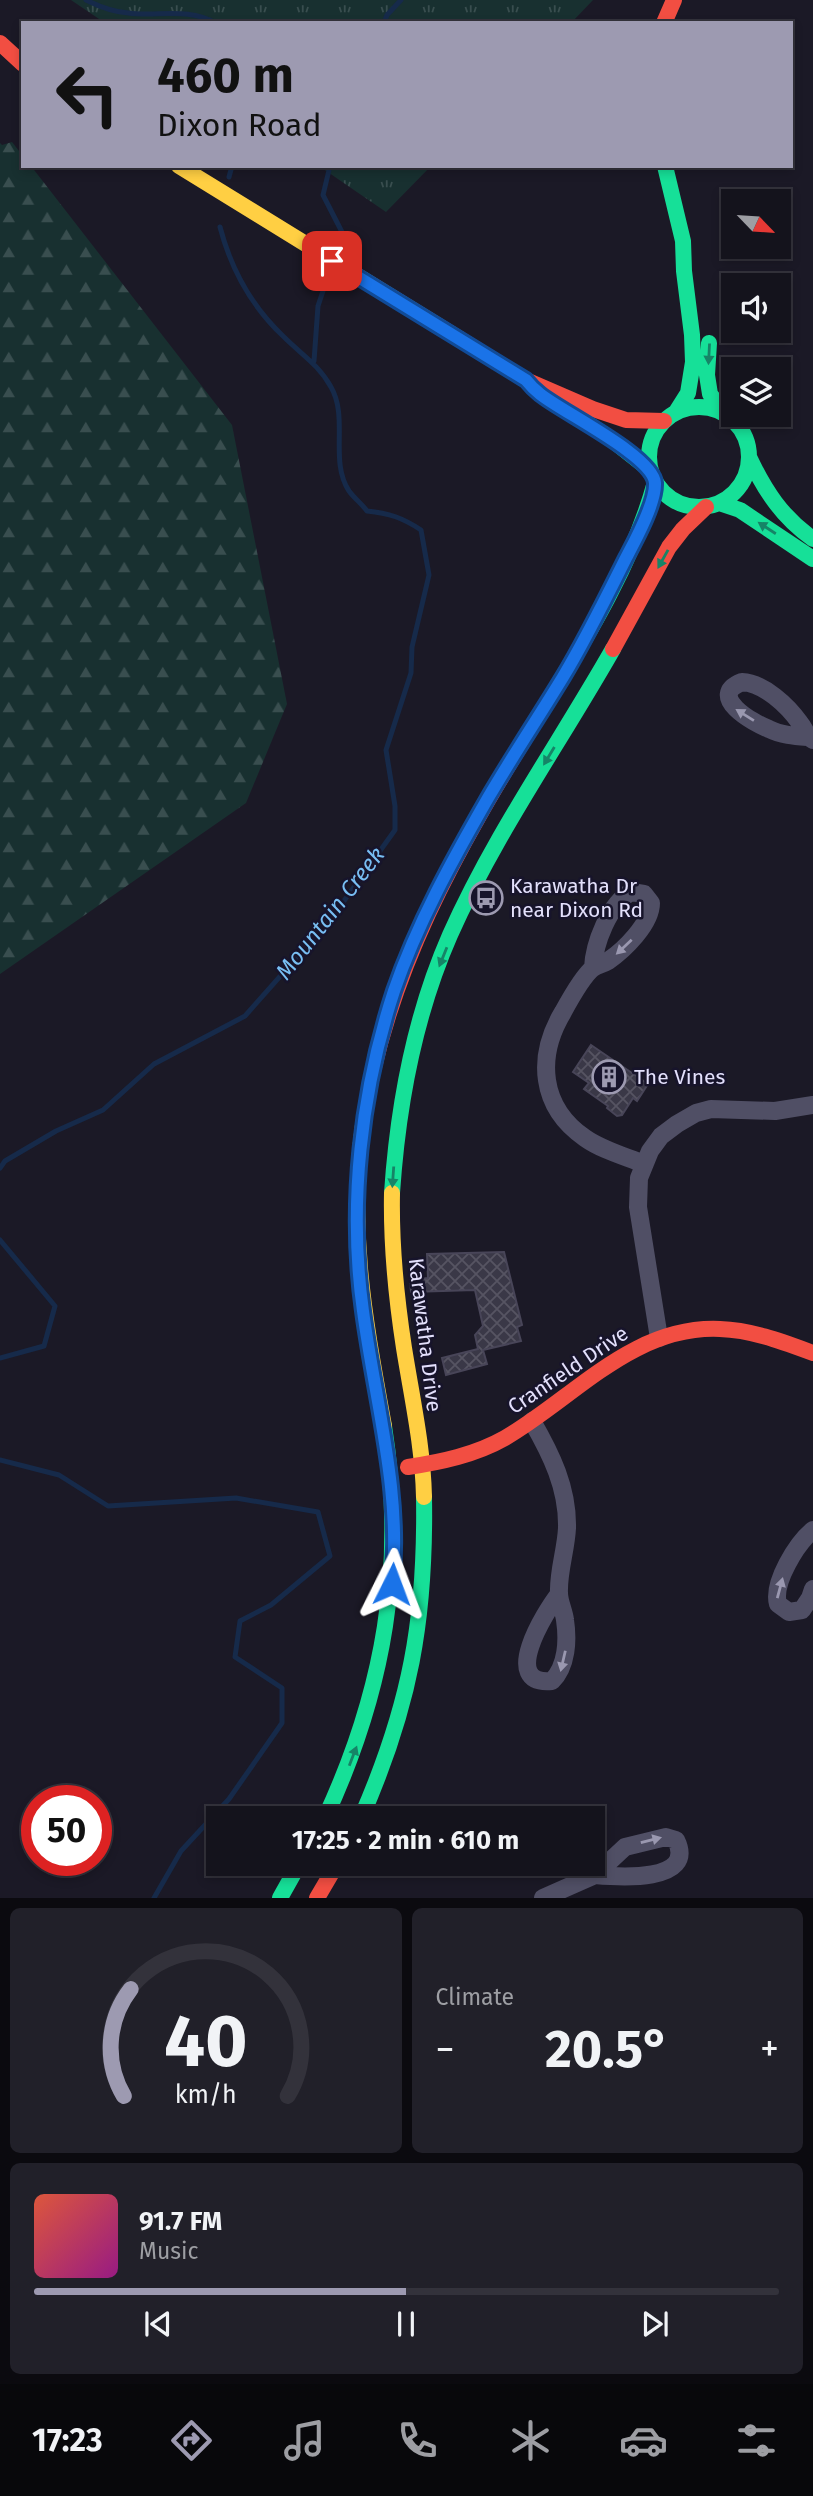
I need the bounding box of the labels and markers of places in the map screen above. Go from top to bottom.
pin [302,231,362,291]
place label: Karawatha Dr near Dixon Rd [510,873,643,923]
bus stop icon: Karawatha Dr near Dixon Rd [467,879,505,917]
building icon: The Vines [590,1058,628,1096]
place label: The Vines [634,1064,726,1090]

